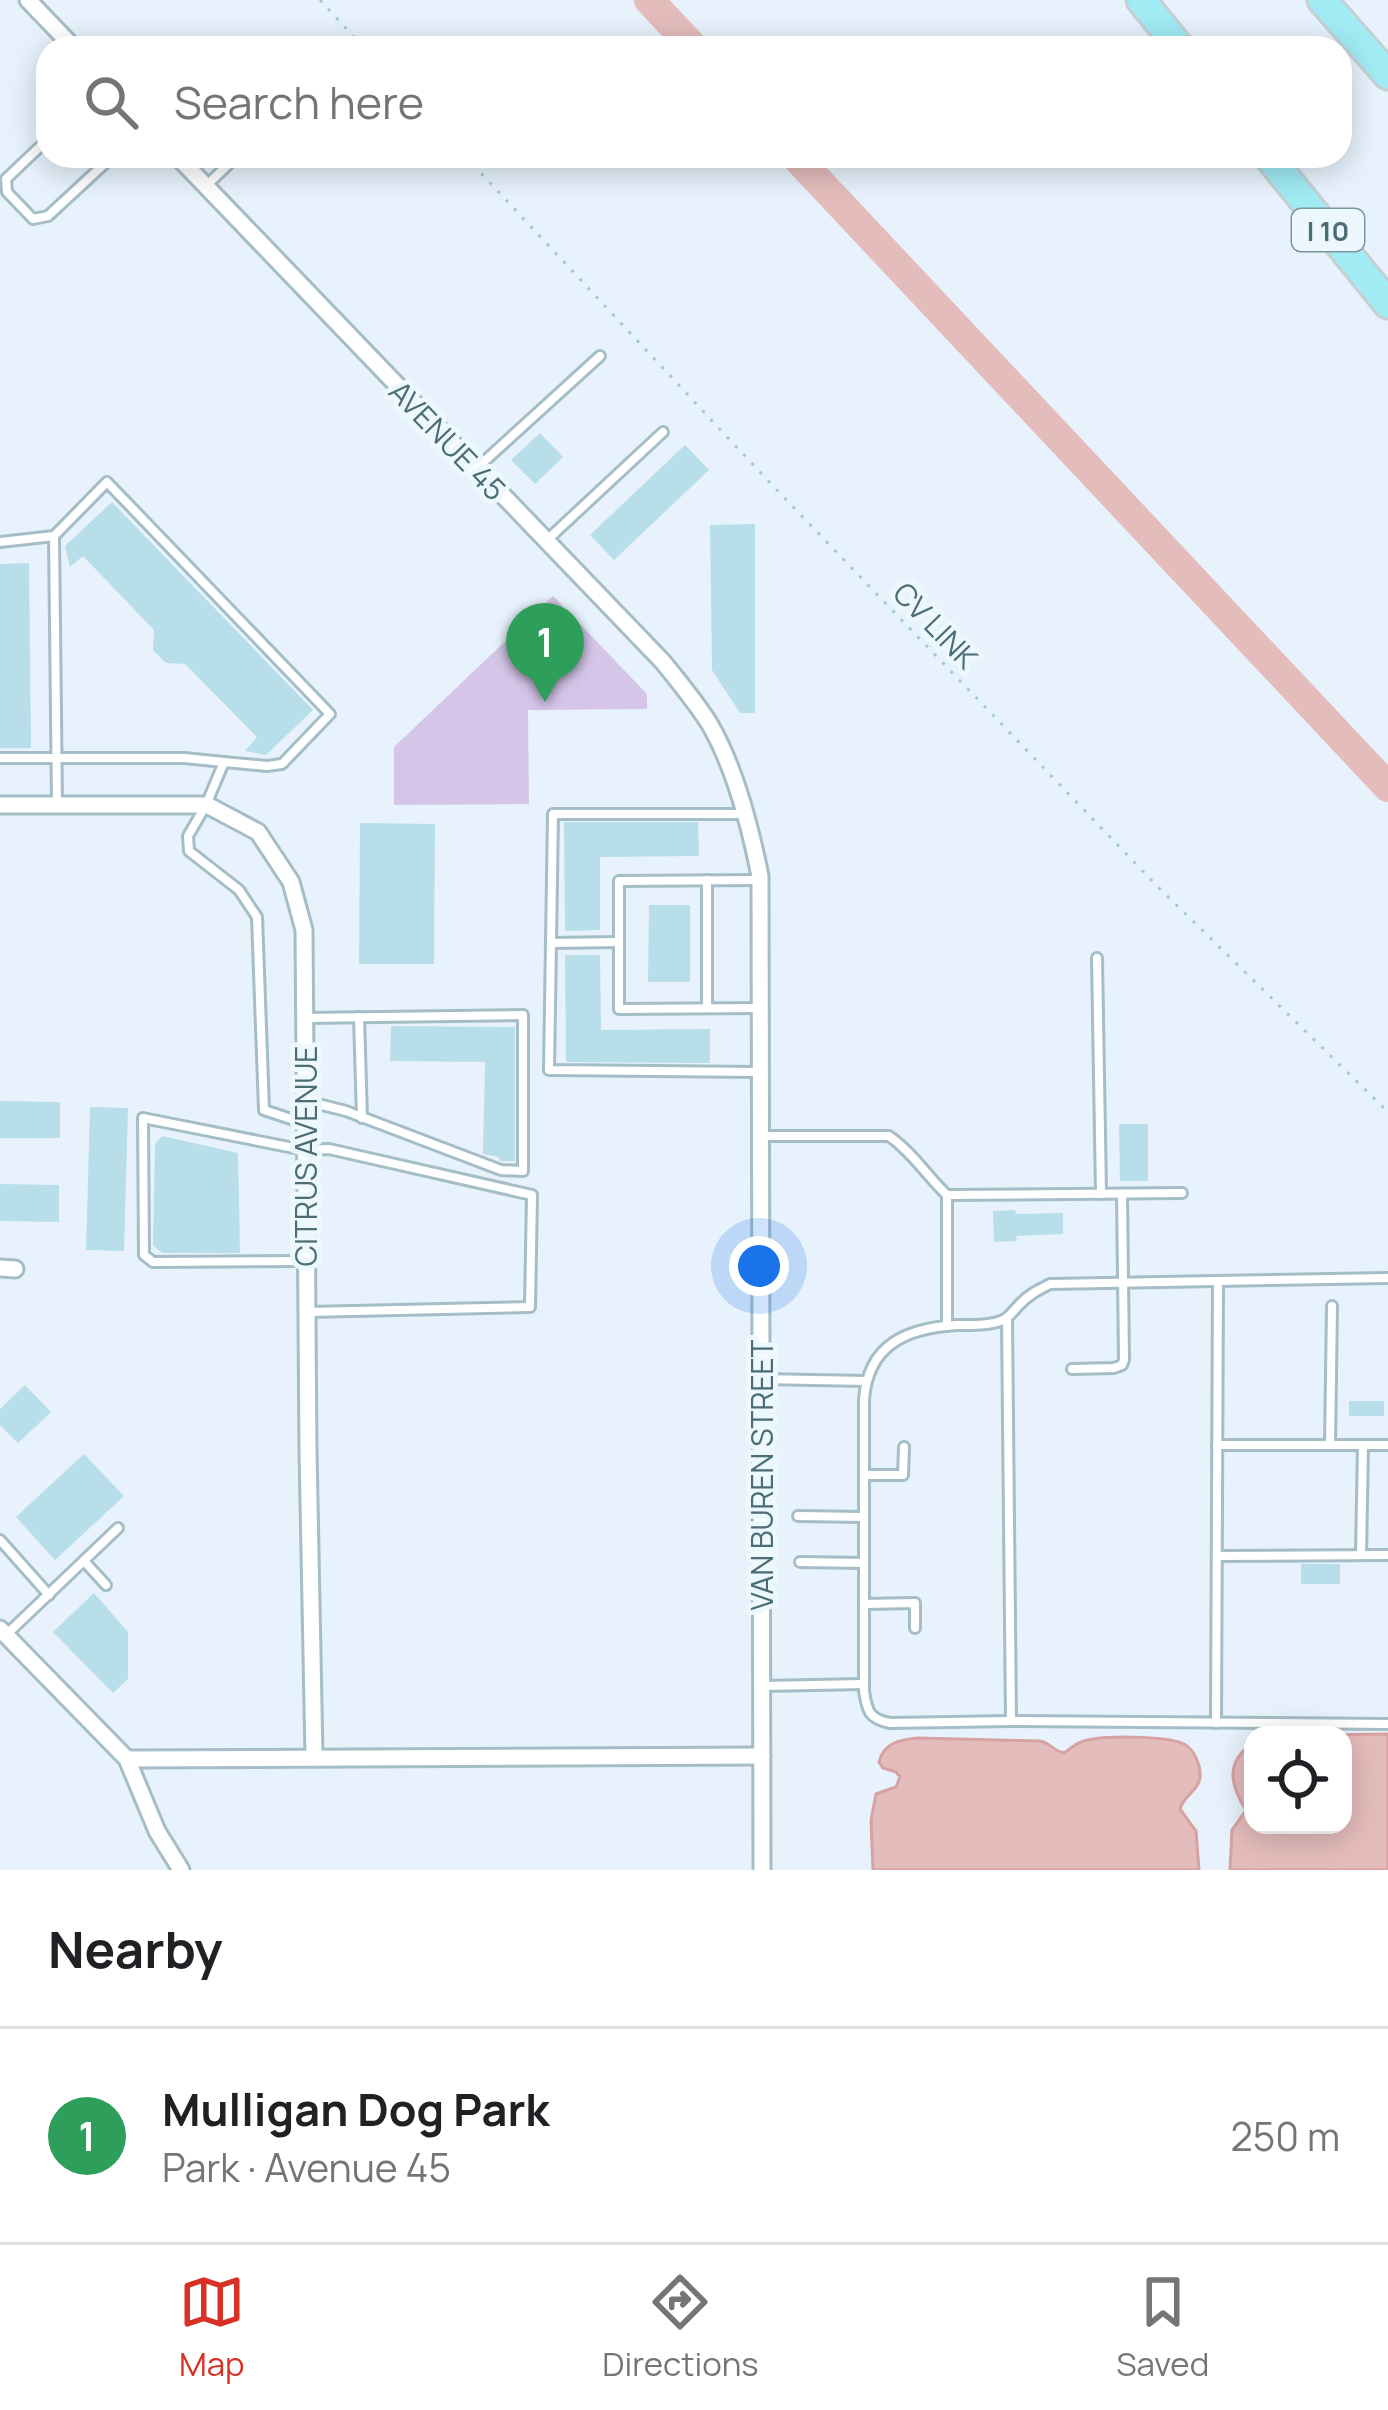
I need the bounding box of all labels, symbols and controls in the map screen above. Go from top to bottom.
search box [36,36,1352,168]
icon: search [78,69,144,135]
text: Search here [174,71,424,133]
road number: I 10 [1292,209,1364,251]
street label: AVENUE 45 [381,371,515,509]
street label: CV LINK [885,573,988,677]
pin: 1 [506,603,584,702]
street label: CITRUS AVENUE [285,1046,326,1266]
your location [729,1236,789,1296]
street label: VAN BUREN STREET [741,1339,782,1610]
map controls [1244,1726,1352,1834]
button: locate [1244,1726,1352,1834]
text: Nearby [48,1914,223,1983]
text: Mulligan Dog Park [162,2078,550,2140]
text: 1 [78,2109,96,2163]
text: 250 m [1231,2109,1340,2163]
text: Park · Avenue 45 [162,2140,451,2194]
tab: Map [179,2269,245,2386]
tab: Directions [602,2269,759,2386]
tab: Saved [1116,2269,1209,2386]

